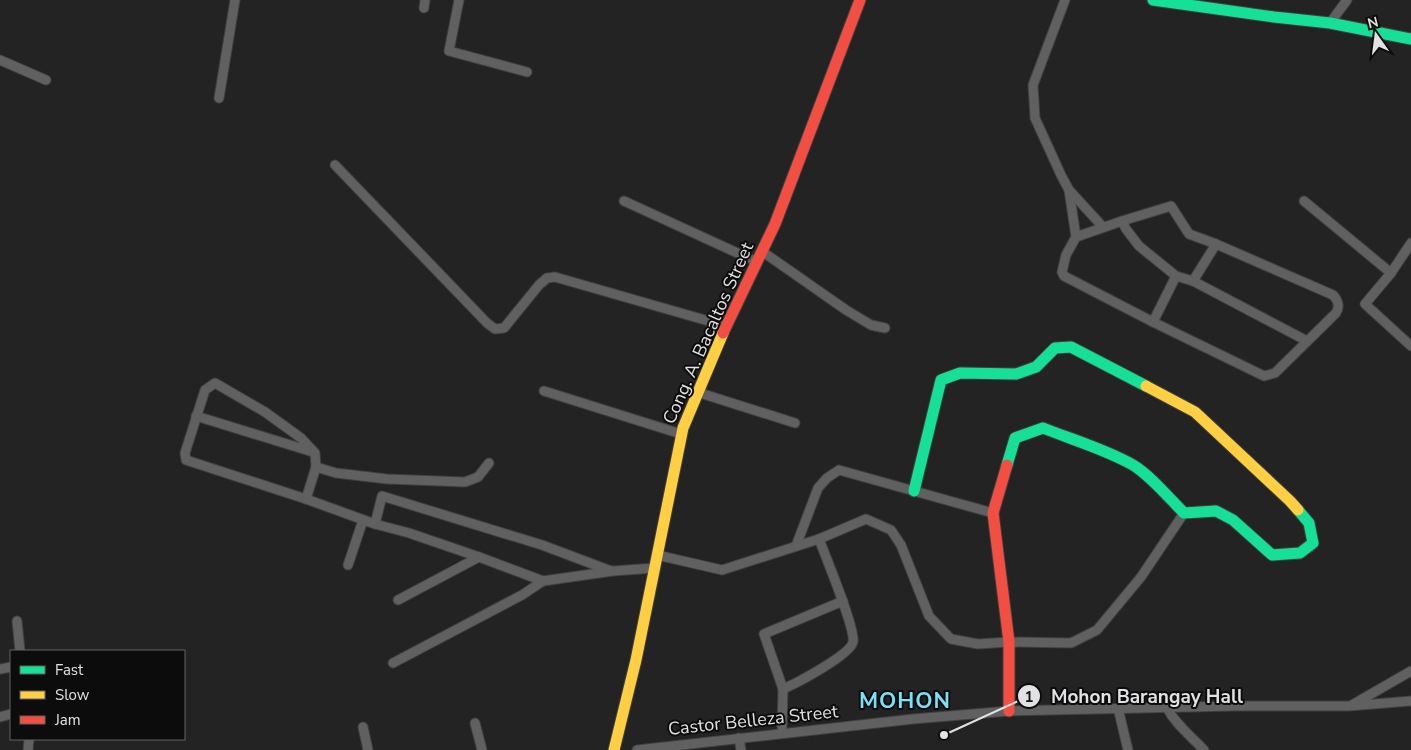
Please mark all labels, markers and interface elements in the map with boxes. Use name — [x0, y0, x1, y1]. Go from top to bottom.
north arrow — [1351, 10, 1401, 60]
text: N — [1366, 12, 1380, 33]
street label: Cong. A. Bacaltos Street — [657, 238, 759, 428]
legend — [10, 650, 185, 740]
text: Fast — [55, 660, 84, 680]
callout: Mohon Barangay Hall — [1016, 679, 1253, 713]
text: Mohon Barangay Hall — [1051, 684, 1243, 710]
text: Slow — [55, 685, 90, 705]
district label: MOHON — [859, 686, 951, 716]
text: 1 — [1024, 687, 1034, 707]
street label: Castor Belleza Street — [667, 699, 840, 741]
text: Jam — [54, 710, 81, 730]

